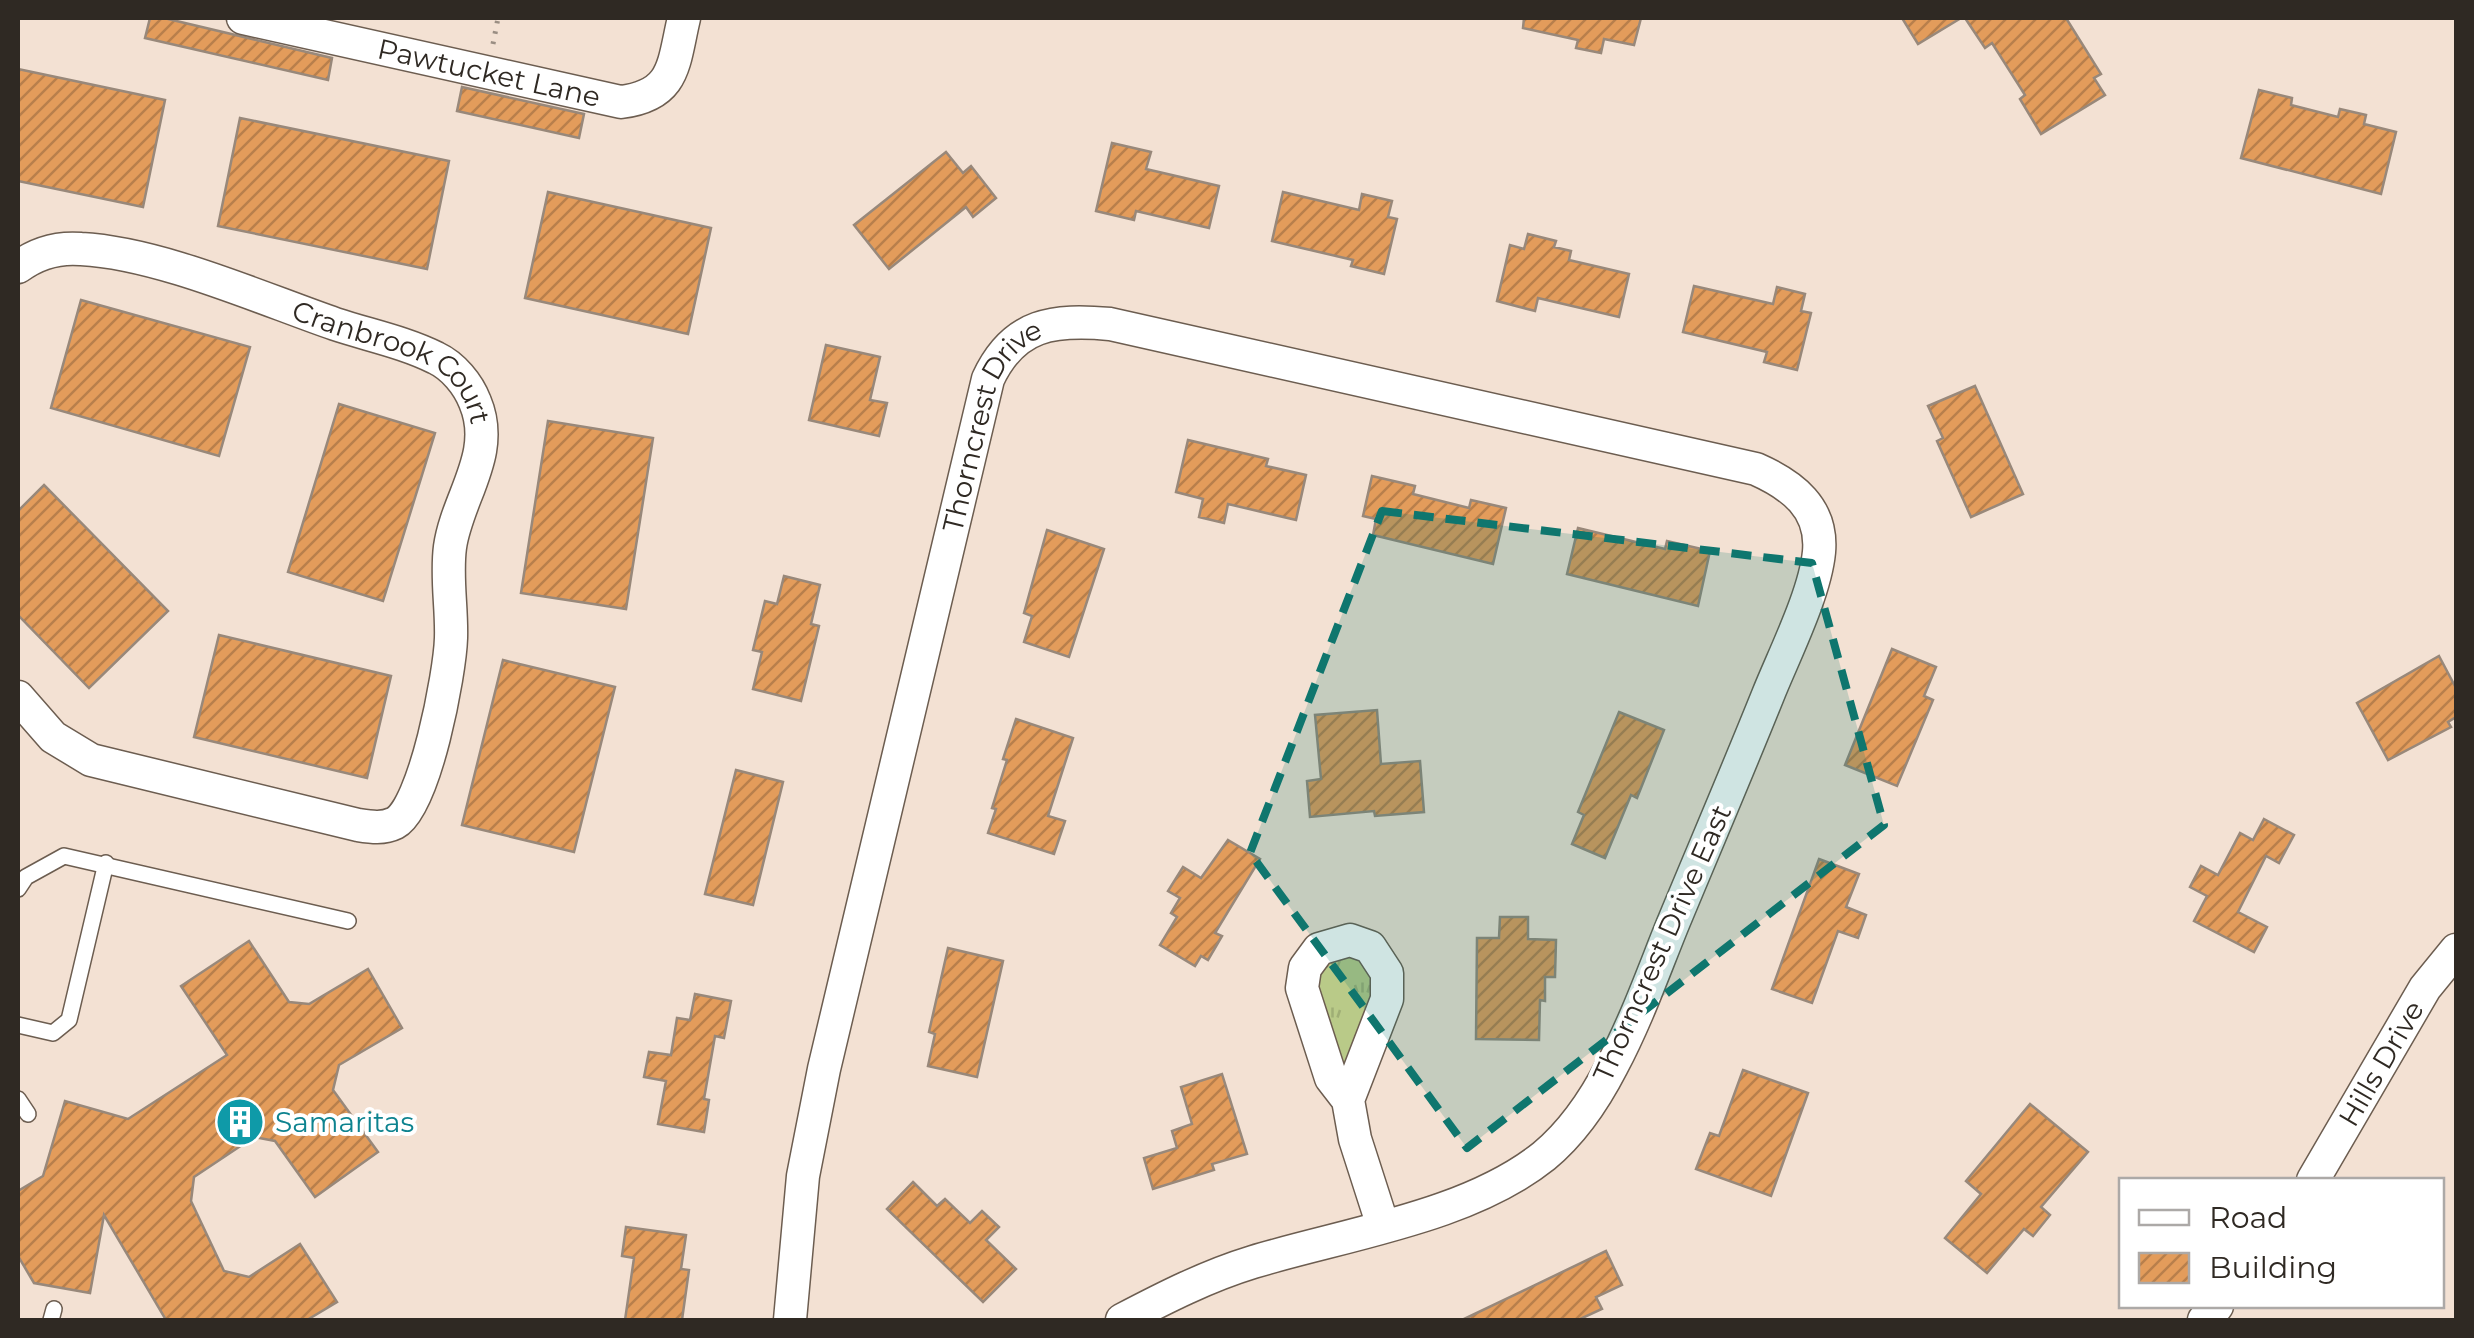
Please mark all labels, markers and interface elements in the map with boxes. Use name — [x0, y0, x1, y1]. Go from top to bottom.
street label: Pawtucket Lane — [374, 31, 604, 114]
street label: Cranbrook Court — [288, 293, 498, 427]
street label: Thorncrest Drive — [935, 312, 1047, 535]
street label: Thorncrest Drive East — [1586, 799, 1738, 1087]
street label: Hills Drive — [2331, 994, 2431, 1132]
building icon: Samaritas — [214, 1096, 266, 1148]
place label: Samaritas — [275, 1105, 414, 1139]
legend — [2119, 1178, 2444, 1308]
text: Road — [2209, 1199, 2287, 1236]
text: Building — [2209, 1249, 2337, 1286]

